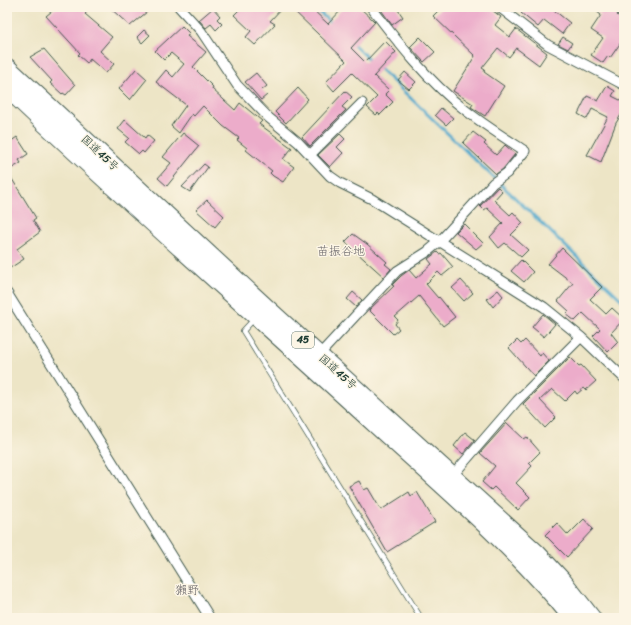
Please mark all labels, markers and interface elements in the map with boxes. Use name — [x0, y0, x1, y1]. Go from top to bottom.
street label: 国道45号 — [76, 130, 124, 176]
district label: 苗振谷地 — [317, 240, 365, 262]
road number: 45 — [292, 332, 314, 348]
street label: 国道45号 — [314, 349, 362, 395]
district label: 獺野 — [175, 579, 199, 601]

